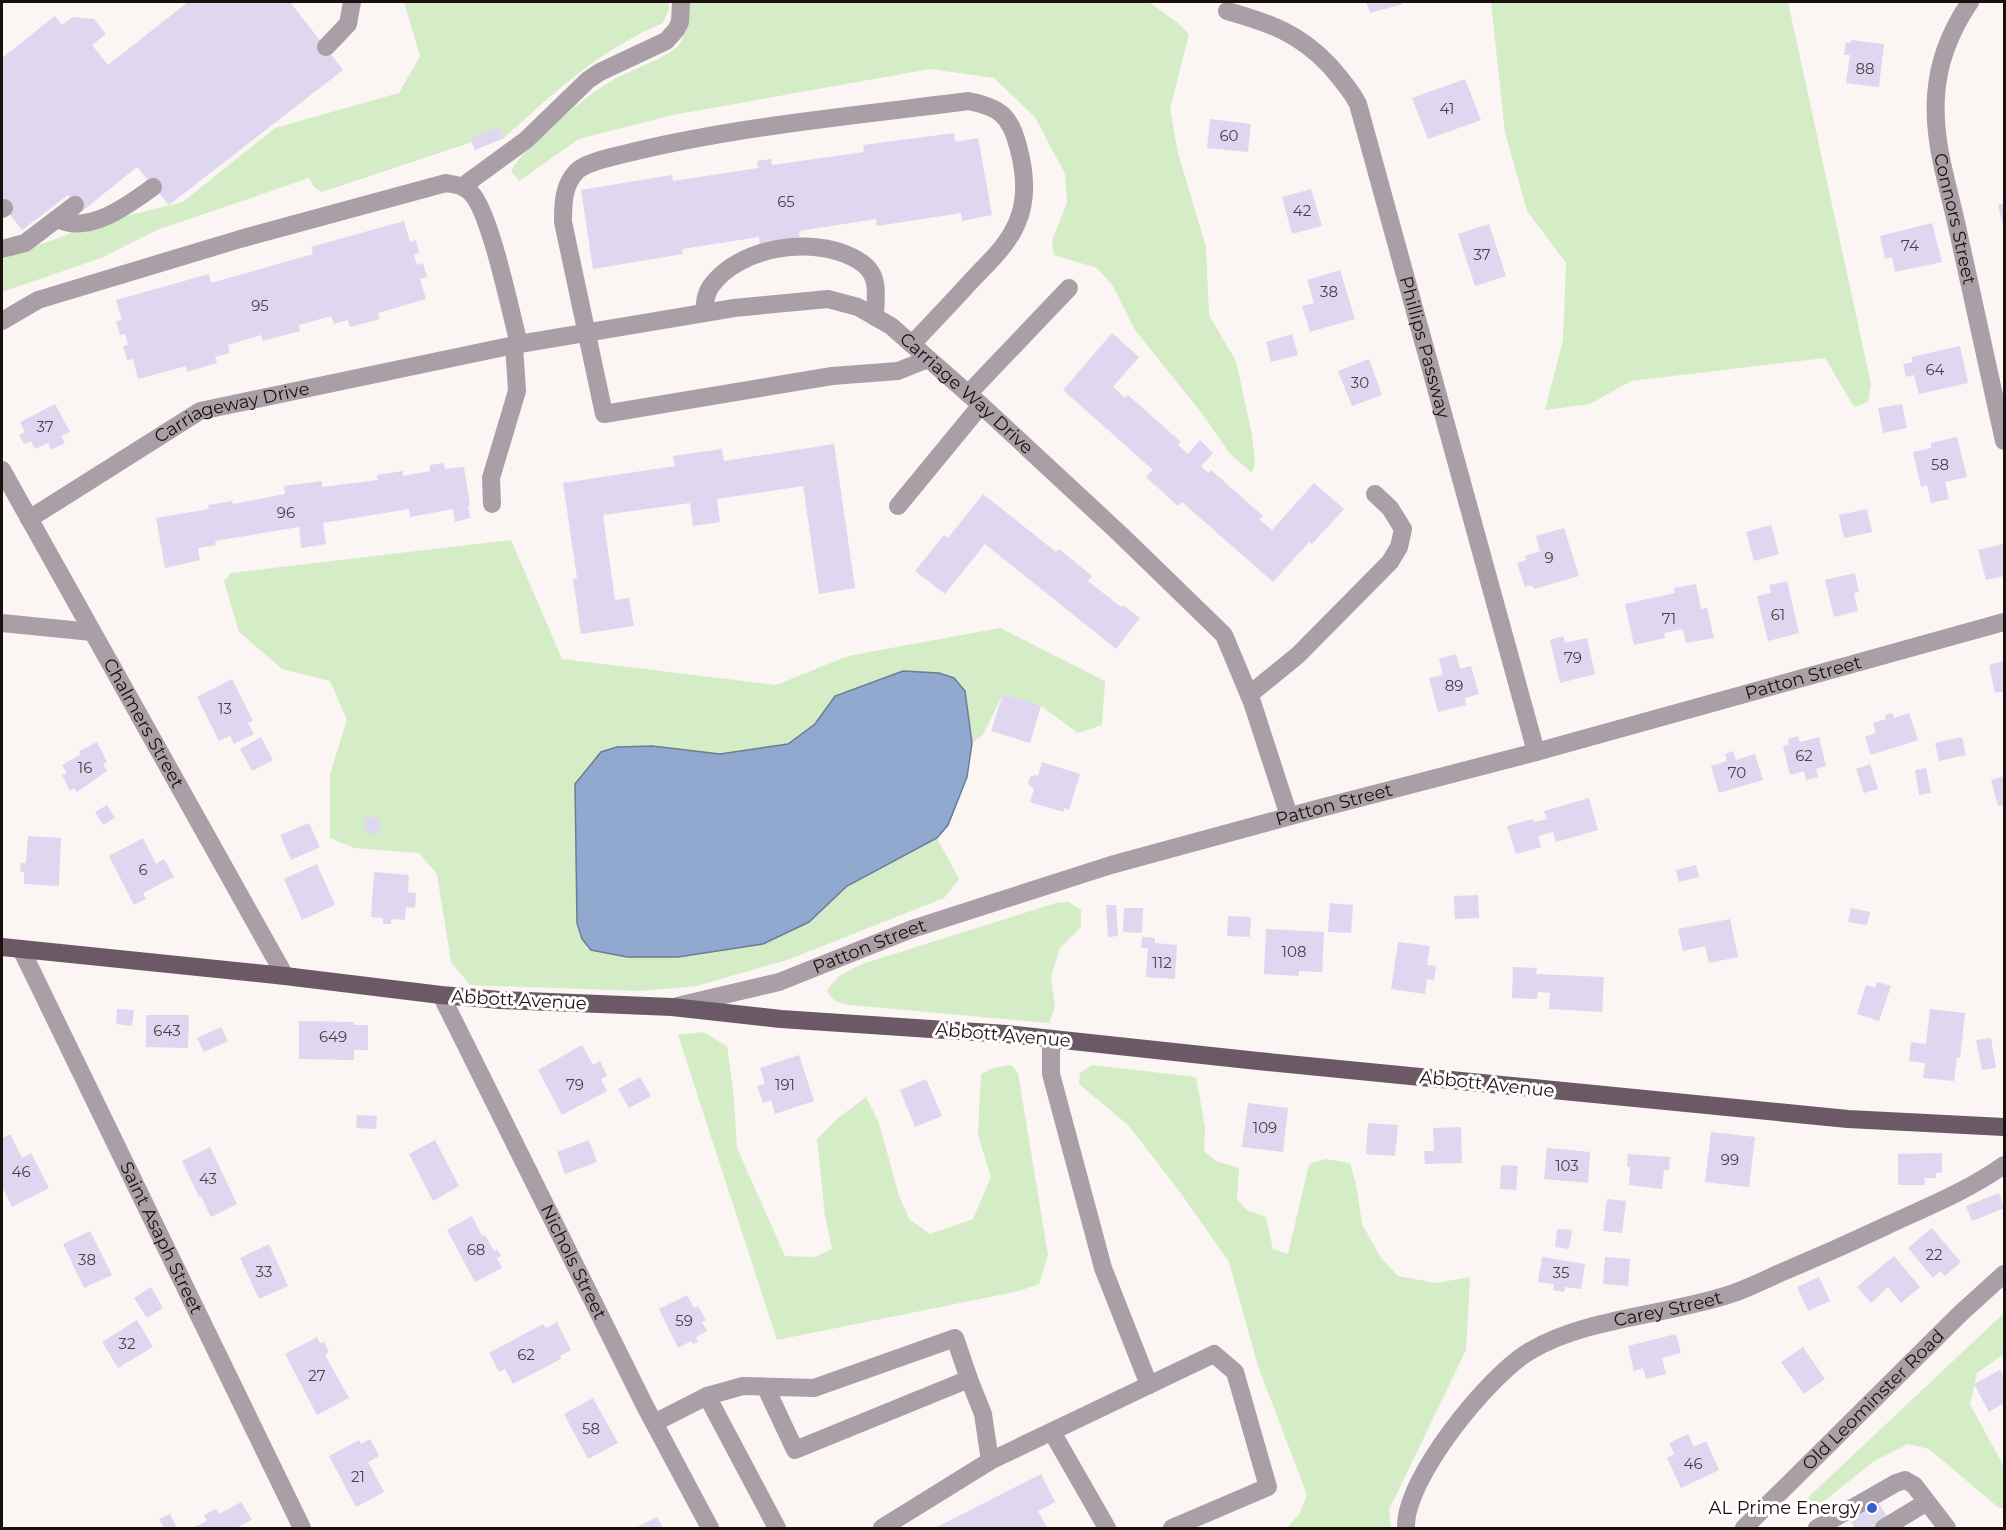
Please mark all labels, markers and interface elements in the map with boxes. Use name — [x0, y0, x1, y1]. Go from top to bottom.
house number: 88 — [1855, 59, 1875, 78]
house number: 41 — [1440, 99, 1454, 118]
house number: 60 — [1219, 126, 1239, 145]
street label: Connors Street — [1929, 151, 1980, 287]
house number: 65 — [777, 192, 795, 211]
house number: 42 — [1293, 201, 1311, 220]
house number: 74 — [1901, 236, 1919, 255]
house number: 37 — [1473, 245, 1491, 264]
street label: Phillips Passway — [1395, 274, 1455, 421]
house number: 38 — [1320, 282, 1338, 301]
house number: 95 — [251, 296, 269, 315]
street label: Carriage Way Drive — [895, 328, 1038, 459]
house number: 64 — [1925, 360, 1945, 379]
house number: 30 — [1351, 373, 1369, 392]
street label: Carriageway Drive — [150, 377, 311, 448]
house number: 37 — [36, 417, 54, 436]
house number: 58 — [1931, 455, 1949, 474]
house number: 96 — [277, 503, 295, 522]
house number: 9 — [1544, 548, 1554, 567]
house number: 61 — [1771, 605, 1785, 624]
house number: 71 — [1662, 609, 1676, 628]
house number: 79 — [1564, 648, 1582, 667]
street label: Patton Street — [1742, 651, 1864, 704]
street label: Chalmers Street — [98, 654, 189, 792]
house number: 89 — [1445, 676, 1463, 695]
house number: 13 — [218, 699, 232, 718]
house number: 62 — [1795, 746, 1813, 765]
house number: 16 — [78, 758, 92, 777]
house number: 70 — [1728, 763, 1746, 782]
street label: Patton Street — [1273, 779, 1395, 831]
house number: 6 — [138, 860, 148, 879]
street label: Patton Street — [810, 914, 929, 978]
house number: 108 — [1282, 942, 1306, 961]
house number: 112 — [1152, 953, 1172, 972]
street label: Abbott Avenue — [451, 985, 587, 1015]
street label: Abbott Avenue — [934, 1018, 1072, 1052]
house number: 643 — [153, 1021, 181, 1040]
house number: 649 — [319, 1027, 347, 1046]
street label: Abbott Avenue — [1418, 1066, 1556, 1102]
house number: 79 — [566, 1075, 584, 1094]
house number: 191 — [775, 1075, 795, 1094]
house number: 109 — [1253, 1118, 1277, 1137]
house number: 99 — [1721, 1150, 1739, 1169]
house number: 103 — [1555, 1156, 1579, 1175]
street label: Saint Asaph Street — [115, 1158, 207, 1318]
house number: 46 — [11, 1162, 31, 1181]
house number: 43 — [199, 1169, 217, 1188]
street label: Nichols Street — [536, 1201, 611, 1323]
house number: 68 — [467, 1240, 485, 1259]
house number: 22 — [1925, 1245, 1943, 1264]
house number: 38 — [78, 1250, 96, 1269]
house number: 33 — [256, 1262, 272, 1281]
house number: 35 — [1553, 1263, 1569, 1282]
street label: Carey Street — [1612, 1286, 1725, 1332]
house number: 59 — [675, 1311, 693, 1330]
street label: Old Leominster Road — [1798, 1325, 1949, 1475]
house number: 32 — [119, 1334, 135, 1353]
house number: 62 — [517, 1345, 535, 1364]
house number: 27 — [308, 1366, 326, 1385]
house number: 58 — [582, 1419, 600, 1438]
house number: 46 — [1683, 1454, 1703, 1473]
house number: 21 — [351, 1467, 365, 1486]
place label: AL Prime Energy — [1709, 1497, 1860, 1519]
marker: AL Prime Energy — [1865, 1501, 1879, 1515]

